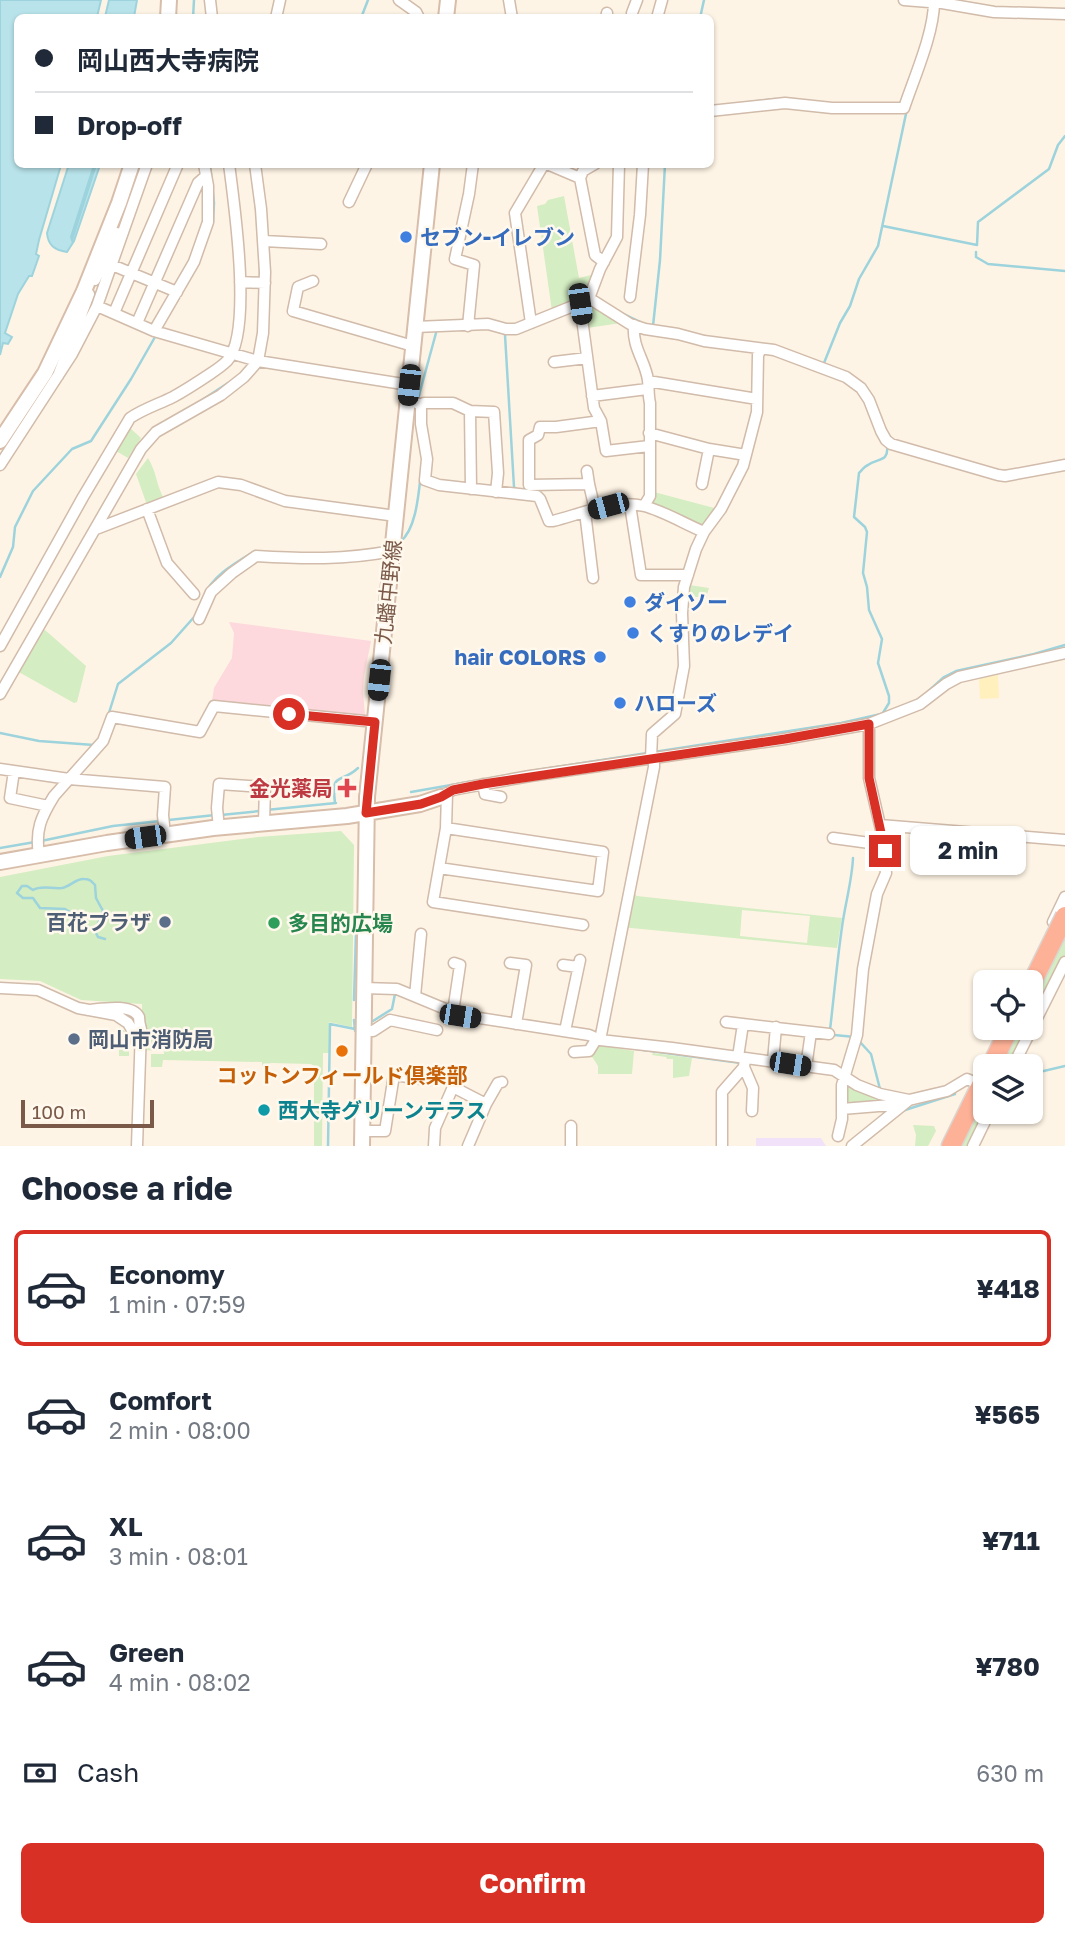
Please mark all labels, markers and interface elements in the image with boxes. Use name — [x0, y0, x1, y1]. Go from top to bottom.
text: 岡山西大寺病院 — [77, 45, 259, 76]
text: Drop-off — [77, 110, 182, 141]
place label: セブン-イレブン — [420, 224, 575, 250]
marker: セブン-イレブン — [398, 229, 414, 245]
car — [567, 282, 594, 326]
car — [397, 363, 422, 407]
car — [585, 490, 632, 522]
street label: 九蟠中野線 — [370, 538, 406, 646]
place label: ダイソー — [644, 589, 728, 615]
marker: ダイソー — [622, 594, 638, 610]
place label: くすりのレデイ — [647, 620, 794, 646]
marker: くすりのレデイ — [625, 625, 641, 641]
place label: hair COLORS — [455, 644, 586, 670]
marker: hair COLORS — [592, 649, 608, 665]
car — [367, 658, 392, 702]
place label: ハローズ — [634, 690, 717, 716]
marker: ハローズ — [612, 695, 628, 711]
route start — [273, 698, 305, 730]
place label: 金光薬局 — [249, 775, 333, 801]
marker: 金光薬局 — [339, 780, 355, 796]
car — [123, 824, 168, 850]
callout: 2 min — [910, 826, 1025, 876]
route end — [869, 835, 901, 867]
text: 2 min — [938, 836, 998, 864]
place label: 百花プラザ — [46, 909, 151, 935]
place label: 多目的広場 — [288, 910, 393, 936]
marker: 百花プラザ — [157, 914, 173, 930]
marker: 多目的広場 — [266, 915, 282, 931]
map controls — [973, 970, 1043, 1124]
button: locate — [973, 970, 1043, 1040]
car — [438, 1002, 483, 1030]
place label: 岡山市消防局 — [88, 1026, 214, 1052]
marker: 岡山市消防局 — [66, 1031, 82, 1047]
marker: コットンフィールド倶楽部 — [334, 1043, 350, 1059]
car — [768, 1050, 813, 1078]
button: layers — [973, 1054, 1043, 1124]
place label: コットンフィールド倶楽部 — [217, 1062, 467, 1088]
scale bar — [21, 1097, 154, 1129]
place label: 西大寺グリーンテラス — [278, 1097, 487, 1123]
text: 100 m — [32, 1100, 86, 1123]
marker: 西大寺グリーンテラス — [256, 1102, 272, 1118]
text: Choose a ride — [21, 1169, 233, 1207]
icon: car — [25, 1257, 88, 1320]
text: Economy — [109, 1259, 225, 1290]
text: ¥418 — [977, 1273, 1040, 1304]
text: 1 min · 07:59 — [109, 1290, 246, 1318]
icon: car — [25, 1383, 88, 1446]
text: Comfort — [109, 1385, 212, 1416]
text: ¥565 — [975, 1399, 1040, 1430]
text: 2 min · 08:00 — [109, 1416, 251, 1444]
icon: car — [25, 1509, 88, 1572]
text: XL — [109, 1511, 143, 1542]
text: ¥711 — [982, 1525, 1040, 1556]
text: 3 min · 08:01 — [109, 1542, 248, 1570]
icon: car — [25, 1635, 88, 1698]
text: Green — [109, 1637, 184, 1668]
text: ¥780 — [975, 1651, 1040, 1682]
text: 4 min · 08:02 — [109, 1668, 251, 1696]
icon: cash — [21, 1754, 59, 1792]
text: Cash — [77, 1757, 139, 1788]
text: 630 m — [976, 1759, 1044, 1787]
button: Confirm — [21, 1843, 1044, 1923]

